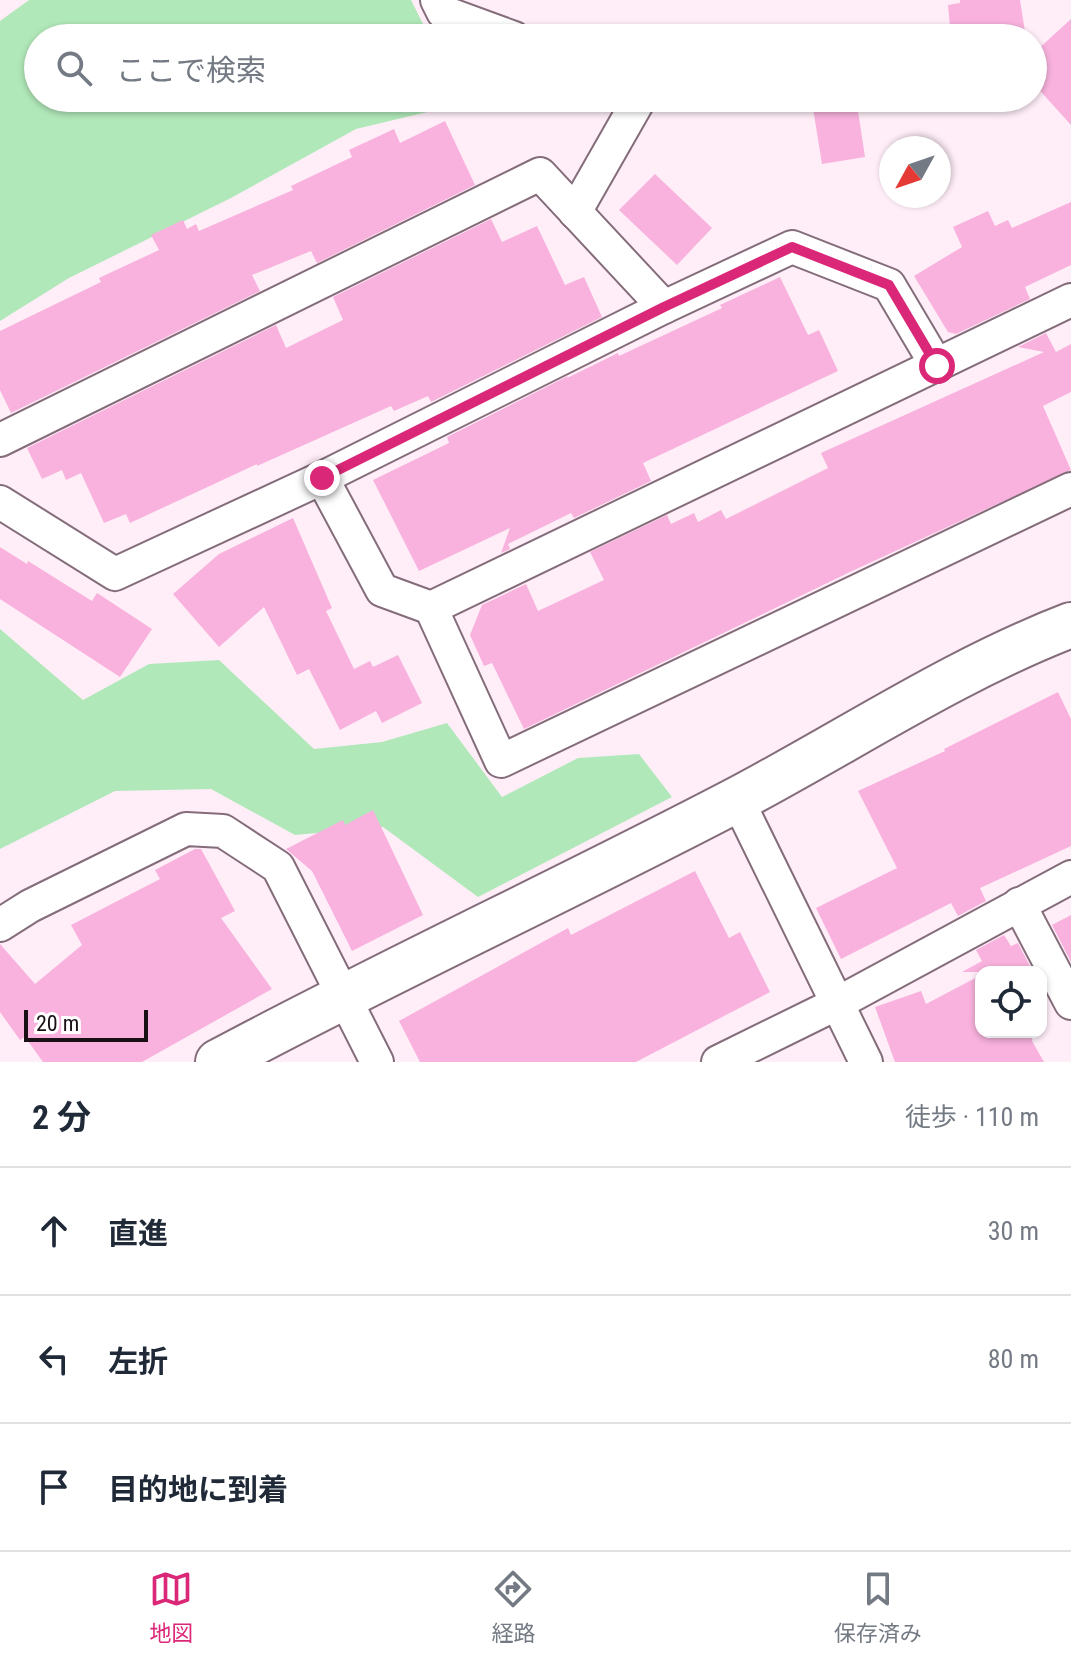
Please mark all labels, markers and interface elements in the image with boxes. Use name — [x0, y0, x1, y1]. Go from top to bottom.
search box — [24, 24, 1047, 112]
icon: search — [52, 46, 96, 90]
text: ここで検索 — [116, 53, 266, 88]
north arrow — [879, 136, 951, 208]
route start — [919, 348, 955, 384]
route end — [304, 460, 340, 496]
map controls — [975, 966, 1047, 1038]
button: locate — [975, 966, 1047, 1038]
scale bar — [24, 1006, 148, 1042]
text: 20 m — [36, 1011, 79, 1036]
text: 2 分 — [32, 1097, 91, 1137]
text: 徒歩 · 110 m — [905, 1102, 1039, 1132]
icon: ahead — [32, 1209, 76, 1253]
text: 直進 — [108, 1216, 168, 1251]
text: 30 m — [988, 1216, 1039, 1246]
icon: left — [32, 1337, 76, 1381]
text: 左折 — [108, 1344, 168, 1379]
text: 80 m — [988, 1344, 1039, 1374]
icon: arrive — [32, 1465, 76, 1509]
text: 目的地に到着 — [108, 1472, 288, 1507]
tab: 地図 — [149, 1567, 193, 1647]
tab: 経路 — [491, 1567, 536, 1647]
tab: 保存済み — [834, 1567, 922, 1647]

